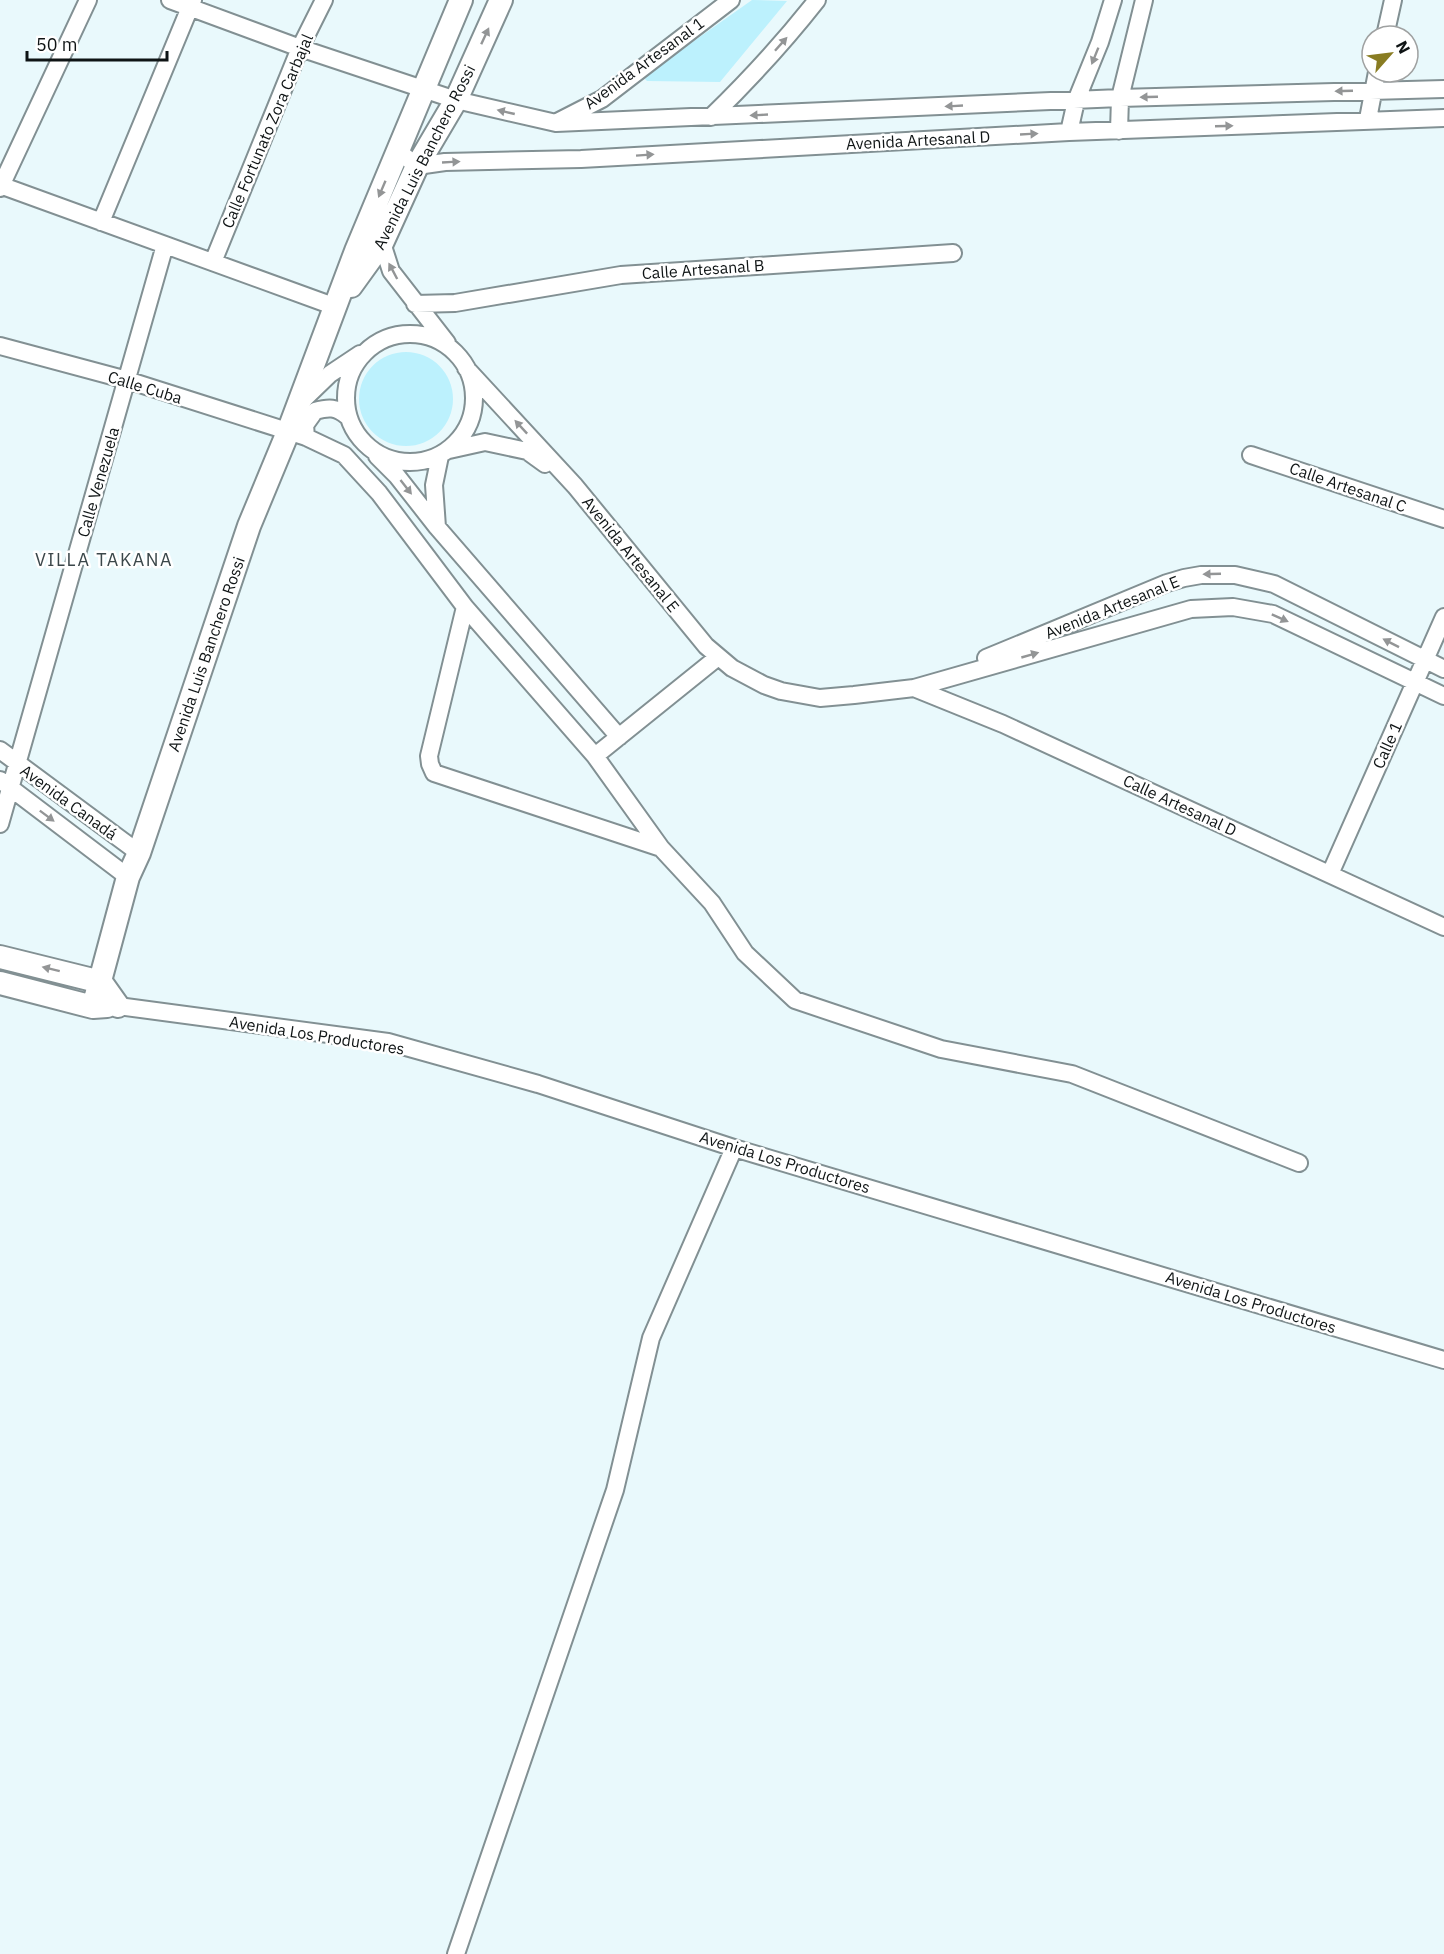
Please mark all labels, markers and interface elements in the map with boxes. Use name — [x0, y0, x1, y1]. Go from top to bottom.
street label: Avenida Artesanal 1 — [580, 13, 708, 113]
scale bar — [27, 24, 166, 62]
north arrow — [1360, 24, 1420, 84]
one-way arrow — [481, 28, 490, 45]
street label: Calle Fortunato Zora Carbajal — [217, 31, 317, 231]
text: 50 m — [36, 33, 78, 56]
one-way arrow — [774, 37, 788, 52]
text: N — [1392, 37, 1415, 57]
one-way arrow — [1090, 47, 1100, 65]
street label: Avenida Luis Banchero Rossi — [369, 61, 479, 253]
one-way arrow — [1334, 86, 1353, 95]
one-way arrow — [1139, 92, 1158, 101]
one-way arrow — [944, 102, 963, 111]
one-way arrow — [497, 106, 515, 116]
one-way arrow — [750, 110, 769, 119]
one-way arrow — [1214, 122, 1233, 131]
street label: Avenida Artesanal D — [845, 126, 991, 154]
one-way arrow — [1019, 129, 1038, 138]
one-way arrow — [636, 151, 655, 160]
one-way arrow — [441, 157, 460, 167]
one-way arrow — [377, 181, 387, 199]
street label: Calle Artesanal B — [641, 255, 765, 283]
one-way arrow — [388, 262, 398, 279]
street label: Calle Cuba — [105, 366, 185, 408]
one-way arrow — [514, 420, 528, 435]
street label: Calle Venezuela — [73, 424, 123, 539]
street label: Calle Artesanal C — [1287, 458, 1409, 516]
one-way arrow — [399, 479, 412, 495]
street label: Avenida Artesanal E — [578, 492, 684, 616]
district label: VILLA TAKANA — [35, 548, 173, 571]
street label: Avenida Luis Banchero Rossi — [163, 554, 249, 754]
one-way arrow — [1202, 570, 1221, 579]
street label: Avenida Artesanal E — [1042, 571, 1182, 643]
one-way arrow — [1272, 613, 1289, 622]
one-way arrow — [1383, 638, 1400, 648]
one-way arrow — [1021, 650, 1039, 659]
street label: Calle 1 — [1368, 718, 1406, 772]
street label: Avenida Canadá — [17, 760, 122, 844]
street label: Calle Artesanal D — [1120, 770, 1240, 840]
one-way arrow — [39, 809, 54, 821]
one-way arrow — [41, 964, 60, 974]
street label: Avenida Los Productores — [228, 1011, 406, 1059]
street label: Avenida Los Productores — [697, 1127, 873, 1197]
street label: Avenida Los Productores — [1163, 1267, 1339, 1337]

